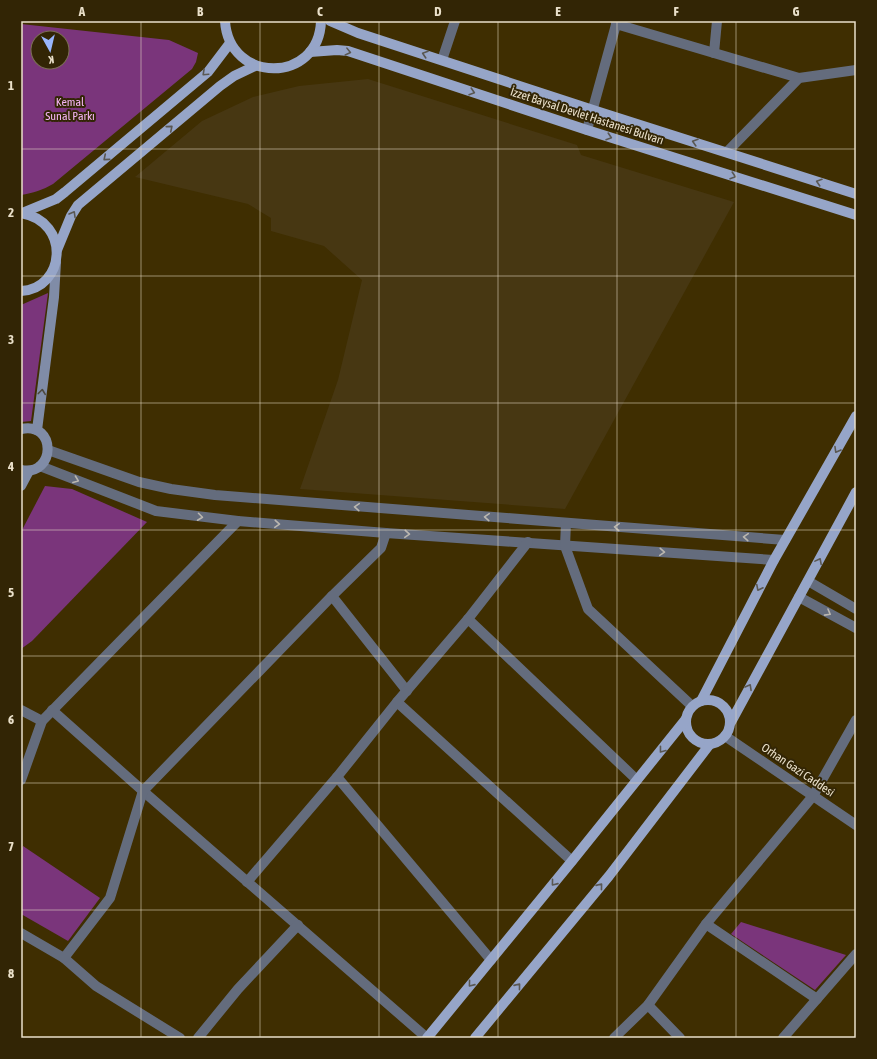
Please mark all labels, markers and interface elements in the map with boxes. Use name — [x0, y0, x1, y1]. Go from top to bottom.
text: A — [78, 4, 86, 19]
text: B — [197, 4, 204, 19]
text: C — [317, 4, 323, 19]
text: D — [434, 4, 442, 19]
text: E — [555, 4, 561, 19]
text: F — [673, 4, 679, 19]
text: G — [793, 4, 800, 19]
north arrow — [30, 30, 70, 70]
one-way arrow — [345, 47, 352, 56]
one-way arrow — [422, 51, 429, 59]
text: K — [47, 54, 55, 66]
one-way arrow — [202, 69, 210, 76]
text: 1 — [8, 78, 14, 93]
street label: İzzet Baysal Devlet Hastanesi Bulvarı — [508, 85, 666, 147]
one-way arrow — [468, 87, 475, 96]
park label: Kemal Sunal Parkı — [45, 95, 95, 123]
one-way arrow — [165, 126, 172, 133]
one-way arrow — [605, 132, 612, 141]
one-way arrow — [692, 138, 699, 147]
one-way arrow — [104, 153, 111, 160]
one-way arrow — [729, 171, 736, 180]
one-way arrow — [816, 178, 823, 186]
text: 2 — [8, 205, 14, 220]
one-way arrow — [68, 211, 75, 218]
text: 3 — [8, 332, 14, 347]
one-way arrow — [37, 389, 46, 395]
one-way arrow — [834, 446, 841, 453]
text: 4 — [7, 459, 14, 474]
one-way arrow — [73, 476, 80, 484]
one-way arrow — [354, 502, 360, 511]
one-way arrow — [197, 512, 203, 521]
one-way arrow — [484, 512, 490, 521]
one-way arrow — [274, 520, 280, 529]
one-way arrow — [614, 522, 620, 531]
one-way arrow — [404, 530, 410, 539]
one-way arrow — [743, 532, 749, 541]
one-way arrow — [659, 548, 665, 557]
one-way arrow — [814, 558, 821, 565]
one-way arrow — [757, 584, 764, 591]
text: 5 — [8, 585, 14, 600]
one-way arrow — [823, 608, 831, 615]
one-way arrow — [745, 684, 752, 692]
text: 6 — [8, 712, 14, 727]
street label: Orhan Gazi Caddesi — [759, 740, 837, 800]
one-way arrow — [659, 745, 666, 752]
text: 7 — [8, 839, 14, 854]
one-way arrow — [551, 879, 558, 886]
one-way arrow — [596, 883, 603, 890]
text: 8 — [8, 966, 14, 981]
one-way arrow — [469, 979, 476, 986]
one-way arrow — [513, 984, 520, 991]

